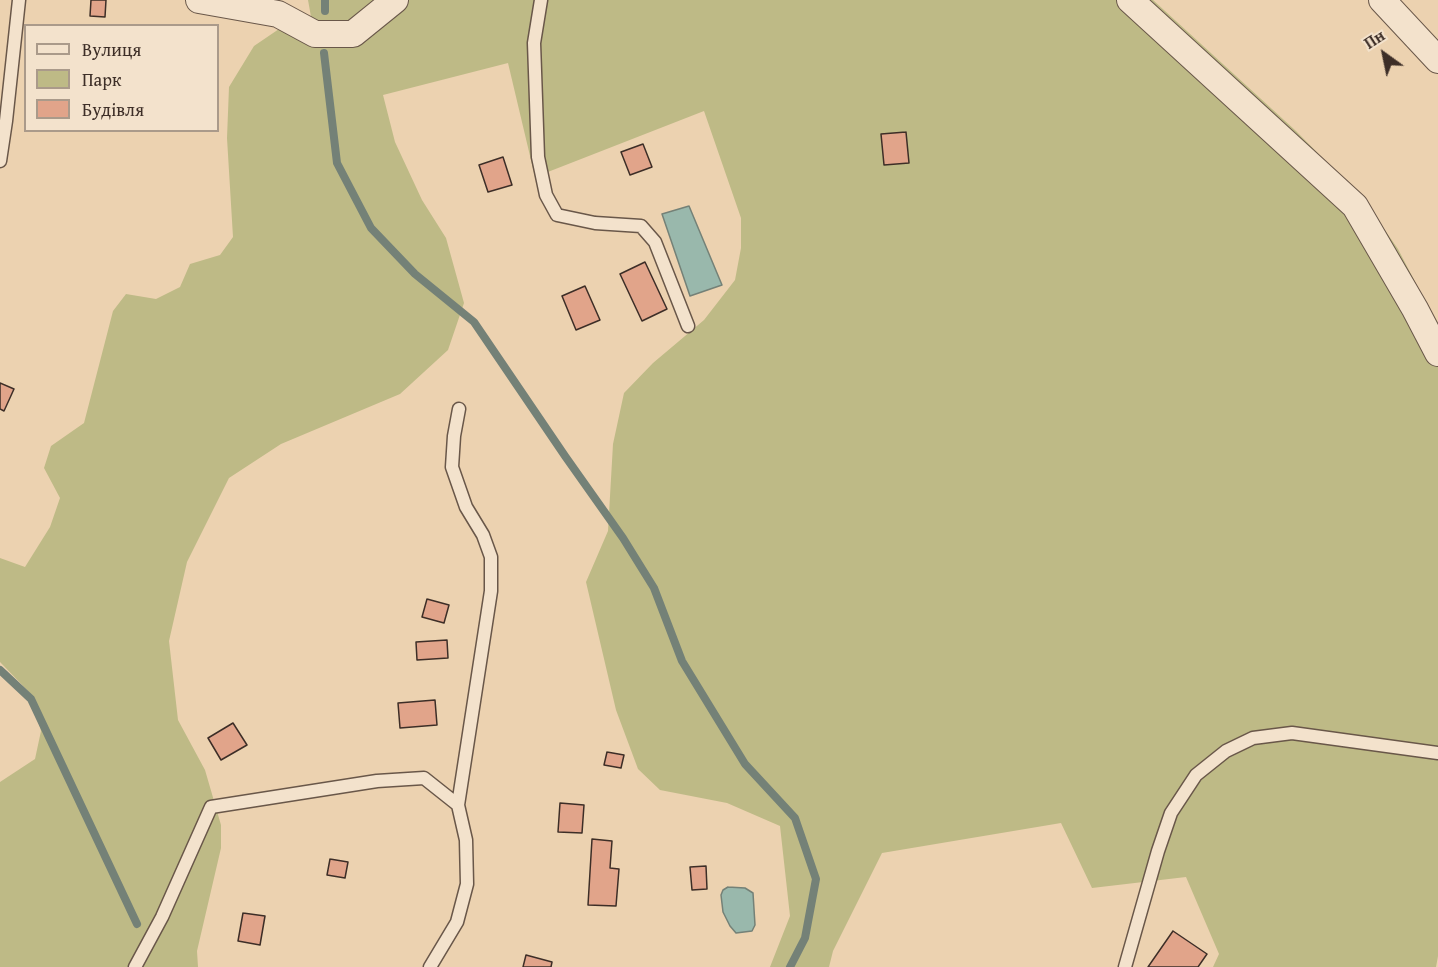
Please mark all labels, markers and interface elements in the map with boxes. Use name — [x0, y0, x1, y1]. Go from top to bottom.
text: Пн — [1359, 23, 1389, 55]
legend — [24, 24, 219, 132]
north arrow — [1354, 24, 1414, 84]
text: Вулиця — [82, 36, 141, 63]
text: Парк — [82, 66, 121, 93]
text: Будівля — [82, 96, 144, 123]

